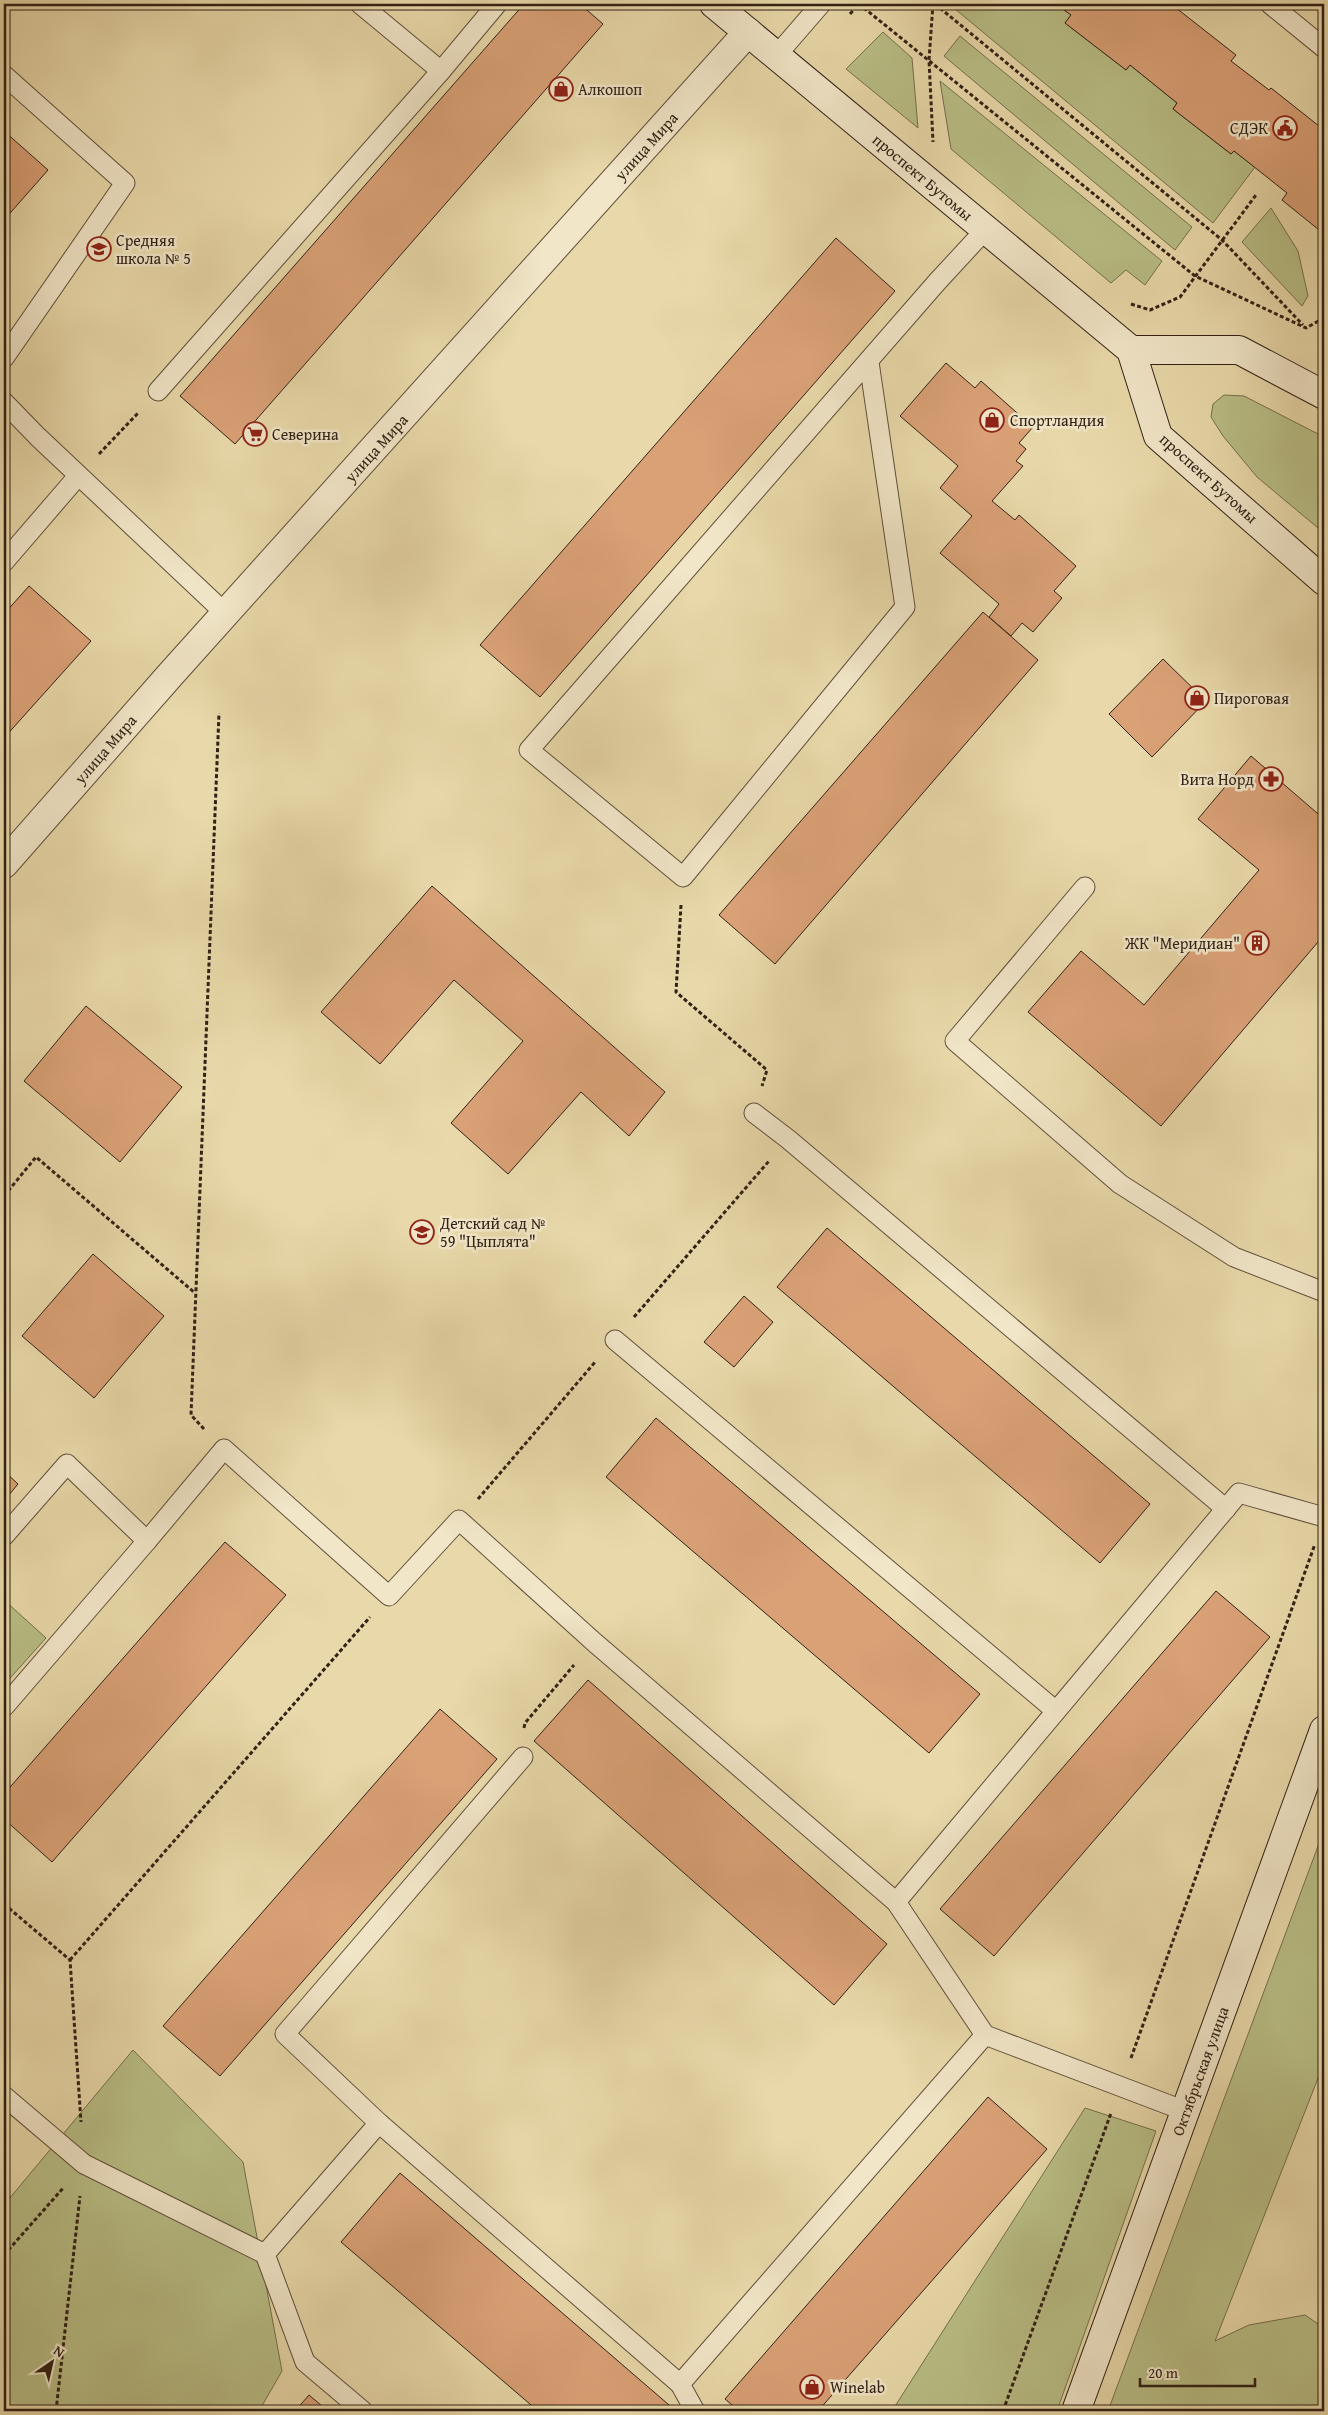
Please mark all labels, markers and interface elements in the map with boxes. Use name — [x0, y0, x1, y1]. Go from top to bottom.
shop icon: Алкошоп — [548, 76, 574, 102]
place label: Алкошоп — [578, 77, 642, 101]
street label: улица Мира — [608, 106, 684, 186]
public building icon: СДЭК — [1272, 115, 1298, 141]
place label: СДЭК — [1230, 116, 1268, 140]
street label: проспект Бутомы — [867, 128, 979, 226]
place label: Средняя школа № 5 — [116, 228, 191, 270]
school or university icon: Средняя школа № 5 — [86, 236, 112, 262]
shop icon: Спортландия — [979, 407, 1005, 433]
street label: улица Мира — [338, 408, 414, 488]
place label: Спортландия — [1010, 408, 1104, 432]
supermarket icon: Северина — [242, 421, 268, 447]
place label: Северина — [272, 422, 339, 446]
street label: проспект Бутомы — [1155, 427, 1263, 529]
shop icon: Пироговая — [1184, 685, 1210, 711]
place label: Пироговая — [1214, 686, 1289, 710]
street label: улица Мира — [67, 709, 142, 790]
pharmacy icon: Вита Норд — [1258, 766, 1284, 792]
place label: Вита Норд — [1180, 767, 1254, 791]
building icon: ЖК "Меридиан" — [1244, 930, 1270, 956]
place label: ЖК "Меридиан" — [1124, 931, 1240, 955]
place label: Детский сад № 59 "Цыплята" — [439, 1211, 546, 1253]
school or university icon: Детский сад № 59 "Цыплята" — [409, 1219, 435, 1245]
street label: Октябрьская улица — [1165, 2003, 1235, 2139]
north arrow — [28, 2338, 78, 2388]
text: N — [50, 2340, 69, 2362]
scale bar — [1140, 2355, 1256, 2387]
text: 20 m — [1148, 2362, 1179, 2383]
shop icon: Winelab — [799, 2374, 825, 2400]
place label: Winelab — [830, 2375, 885, 2399]

